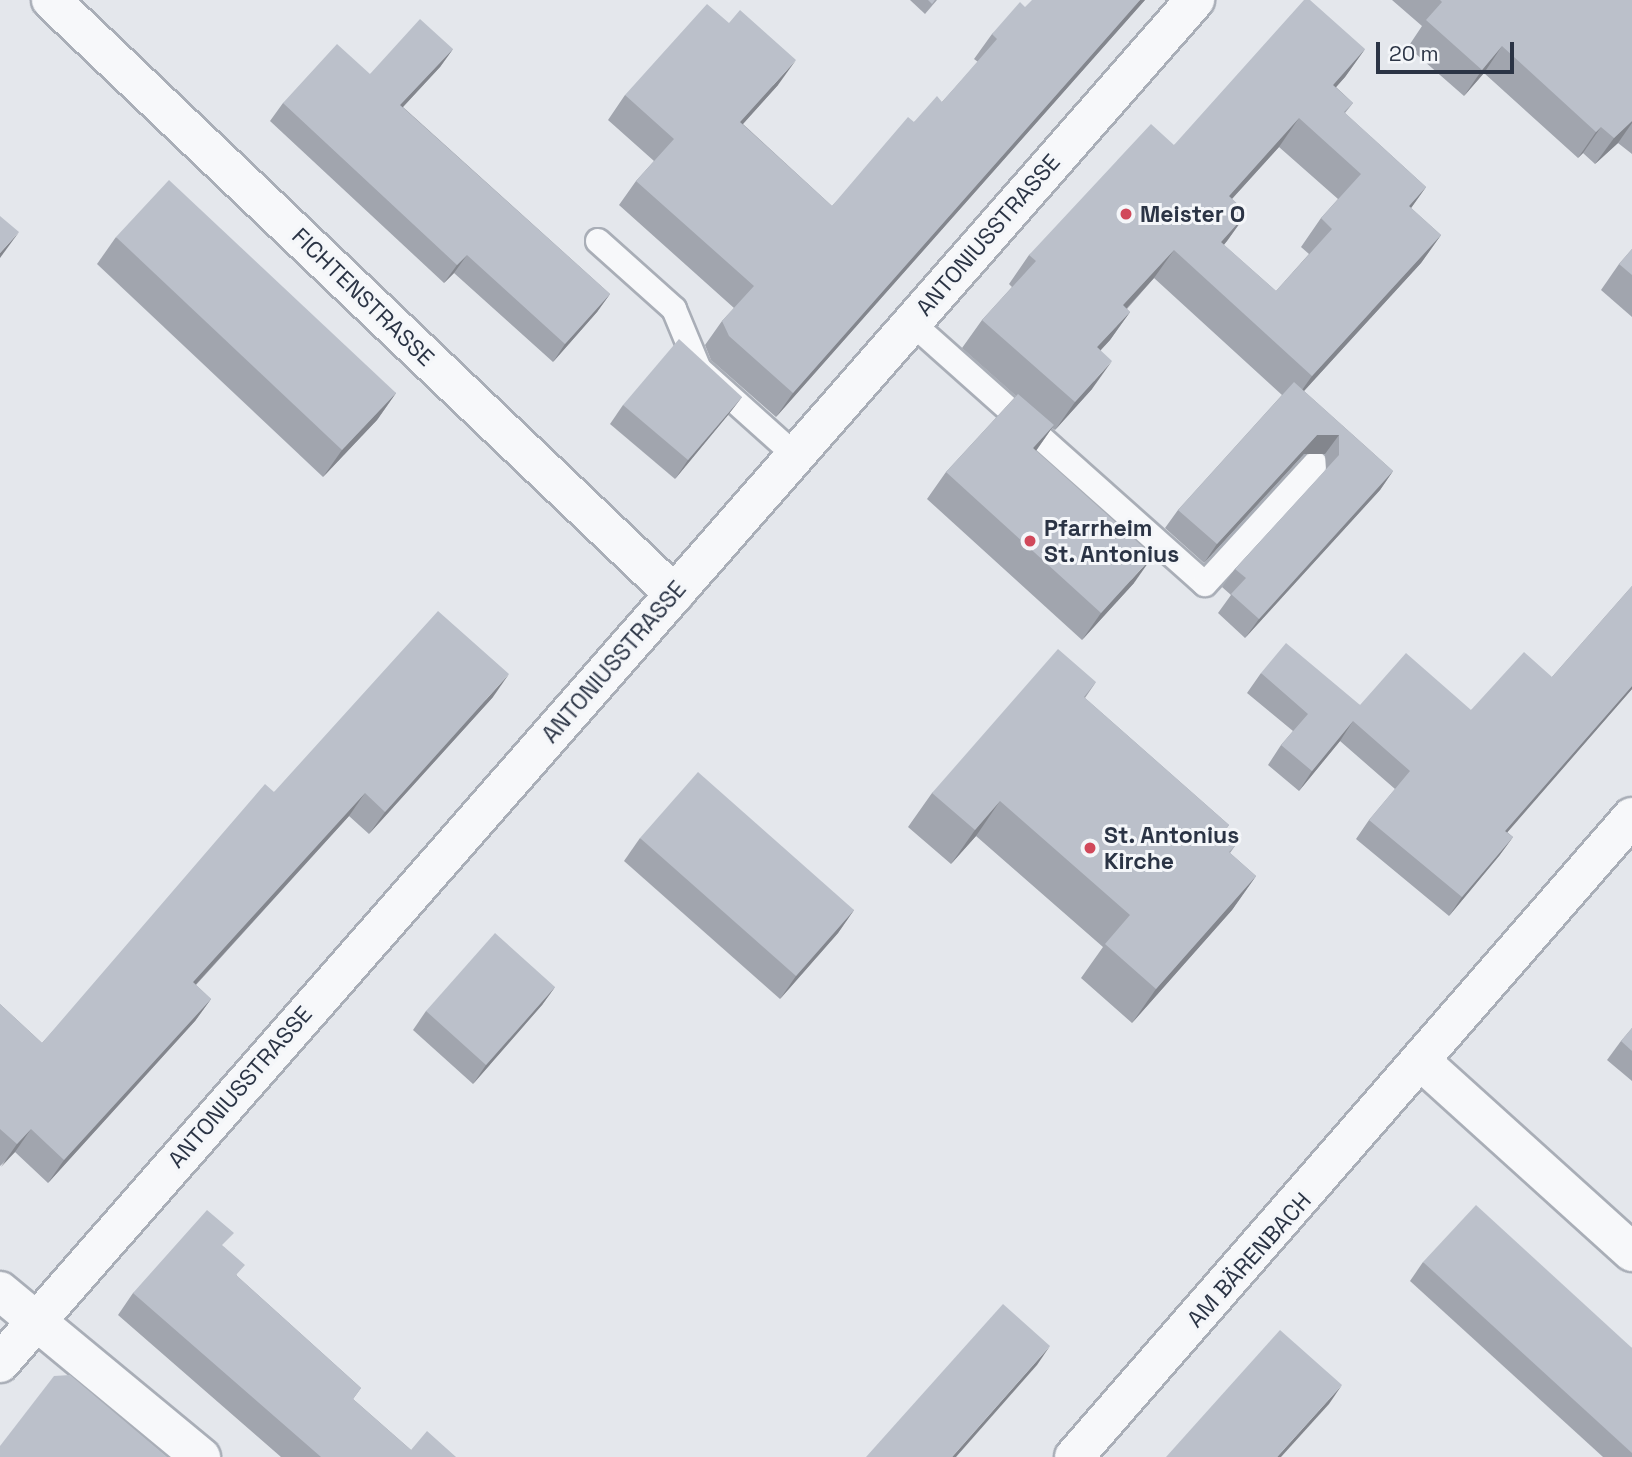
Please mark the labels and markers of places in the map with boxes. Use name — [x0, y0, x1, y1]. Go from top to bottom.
place label: Meister O — [1140, 200, 1245, 228]
marker: Meister O — [1118, 206, 1134, 222]
place label: Pfarrheim St. Antonius — [1044, 514, 1180, 568]
marker: Pfarrheim St. Antonius — [1022, 533, 1038, 549]
place label: St. Antonius Kirche — [1104, 821, 1240, 875]
marker: St. Antonius Kirche — [1082, 840, 1098, 856]

